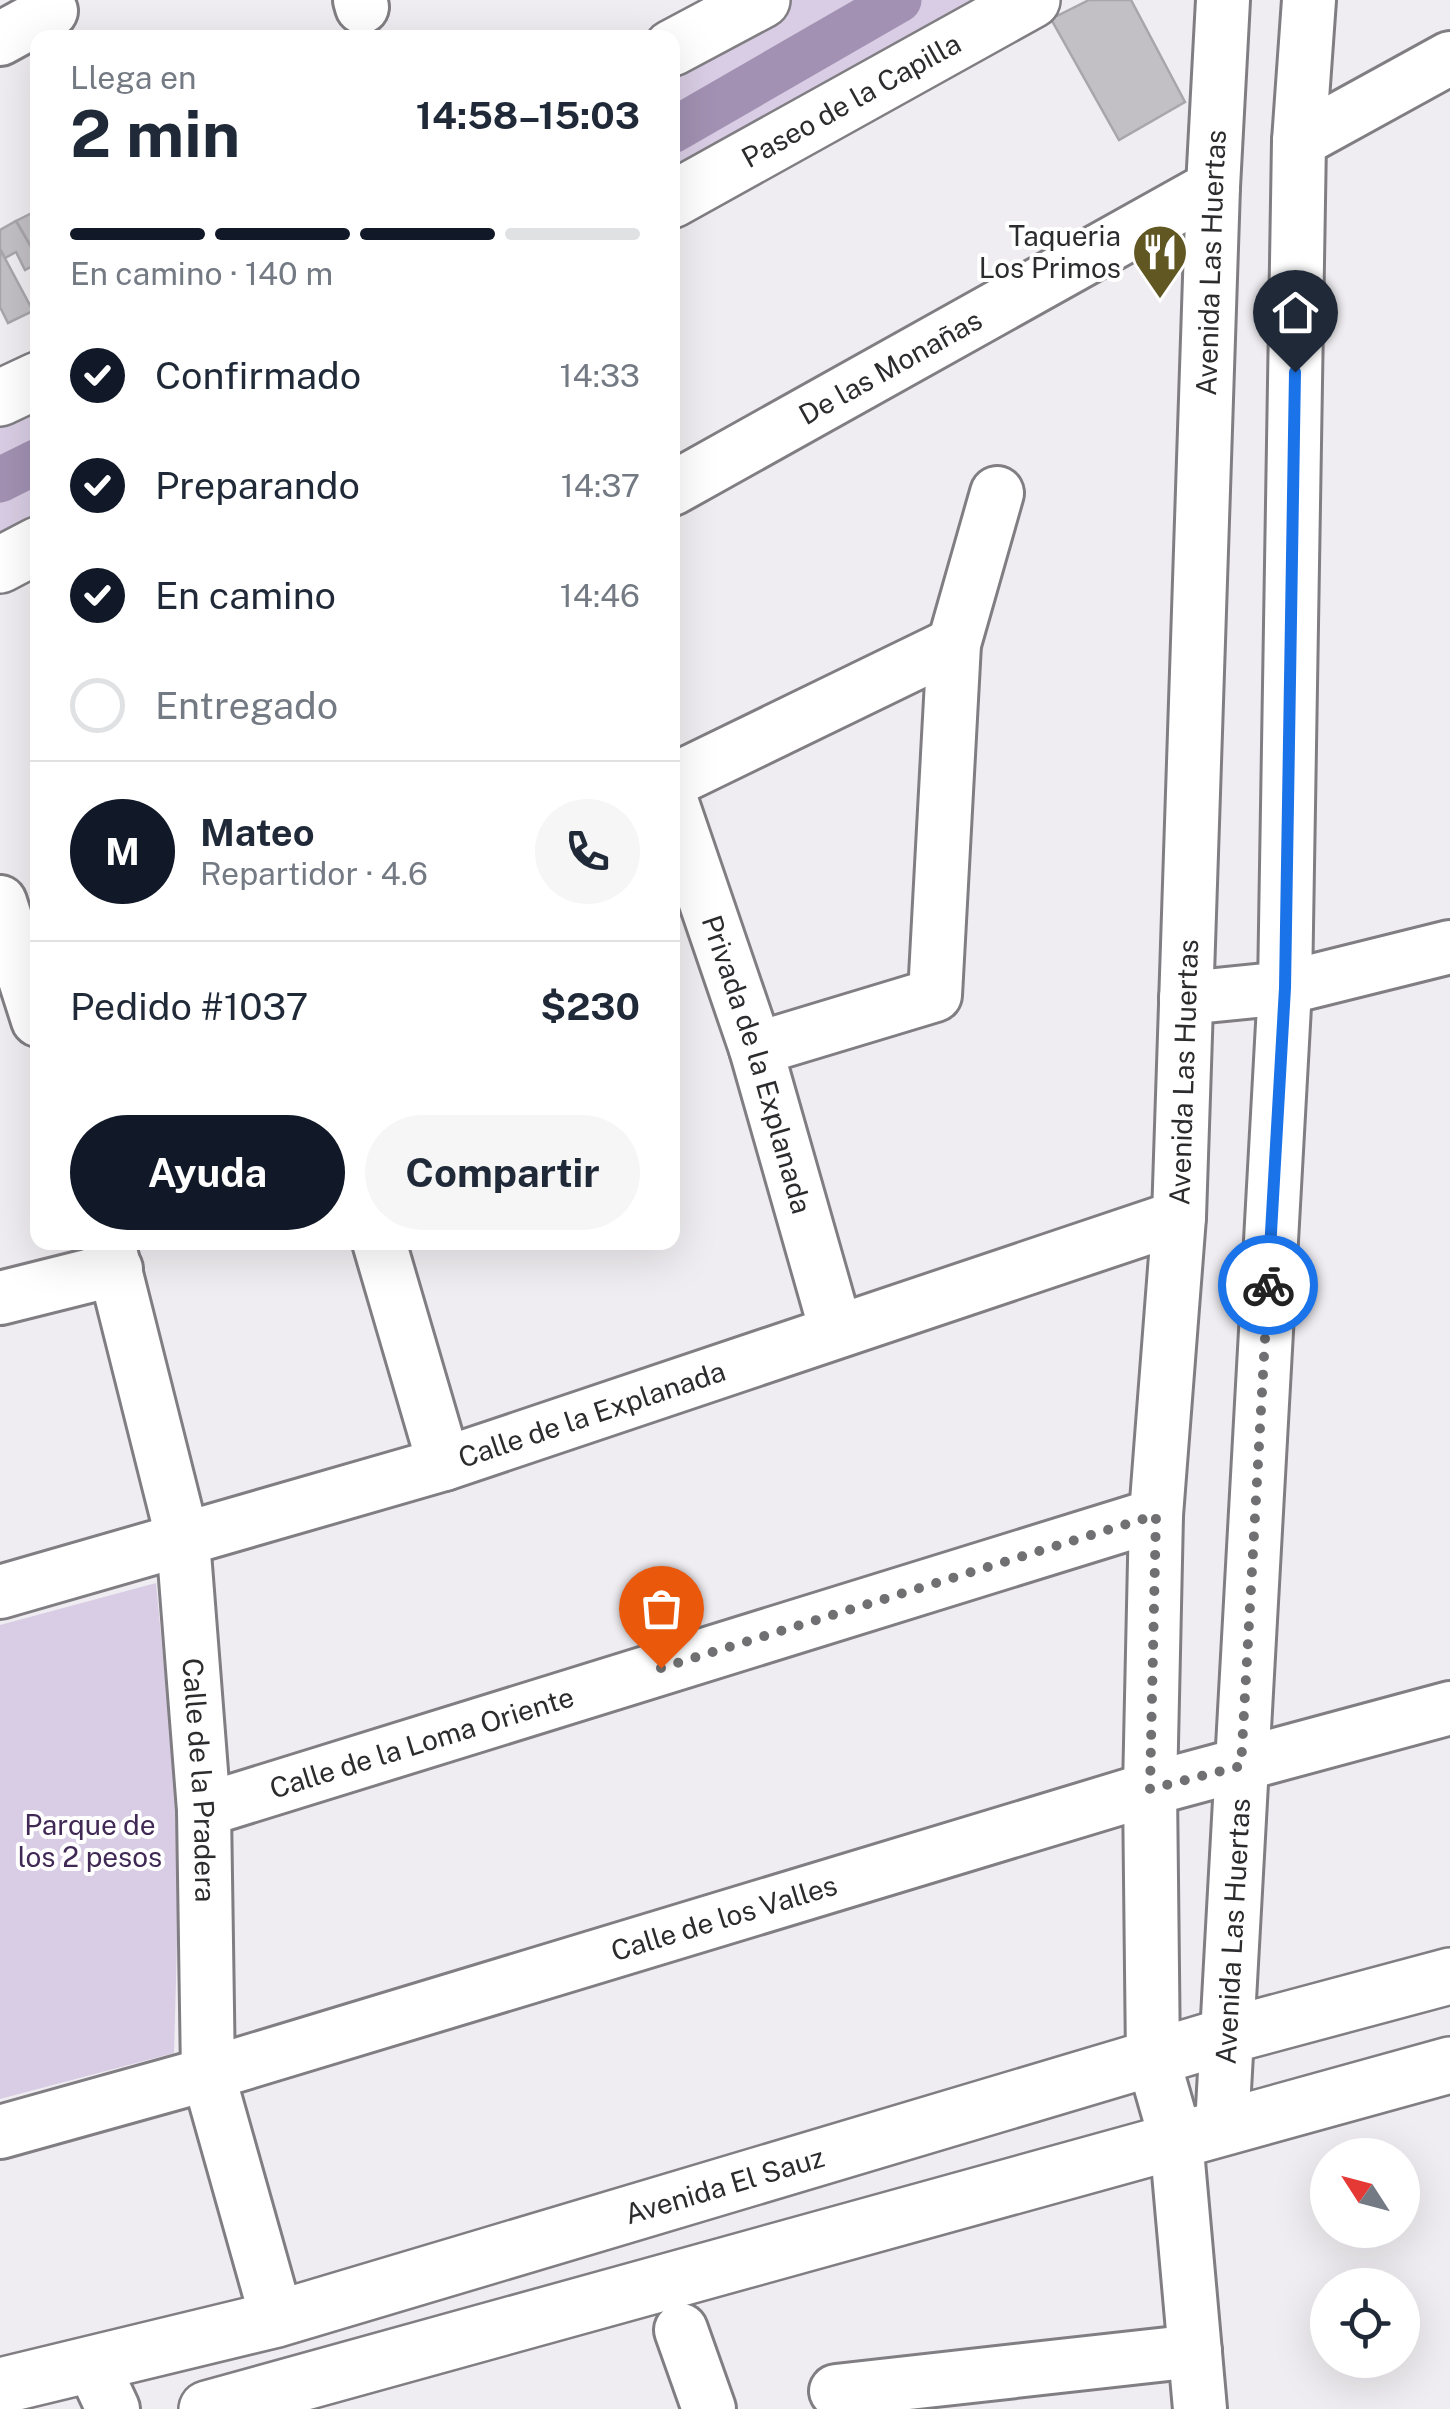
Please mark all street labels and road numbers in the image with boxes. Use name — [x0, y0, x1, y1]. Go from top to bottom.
street label: Paseo de la Capilla — [736, 26, 966, 174]
street label: Avenida Las Huertas — [1189, 129, 1232, 396]
street label: De las Monañas — [793, 303, 987, 431]
street label: Privada de la Explanada — [696, 911, 819, 1217]
street label: Avenida Las Huertas — [1162, 939, 1204, 1206]
street label: Calle de la Explanada — [454, 1354, 729, 1474]
street label: Calle de la Pradera — [176, 1657, 222, 1902]
street label: Calle de la Loma Oriente — [266, 1679, 578, 1805]
street label: Avenida Las Huertas — [1208, 1797, 1256, 2065]
street label: Calle de los Valles — [607, 1868, 841, 1967]
street label: Avenida El Sauz — [621, 2140, 828, 2230]

